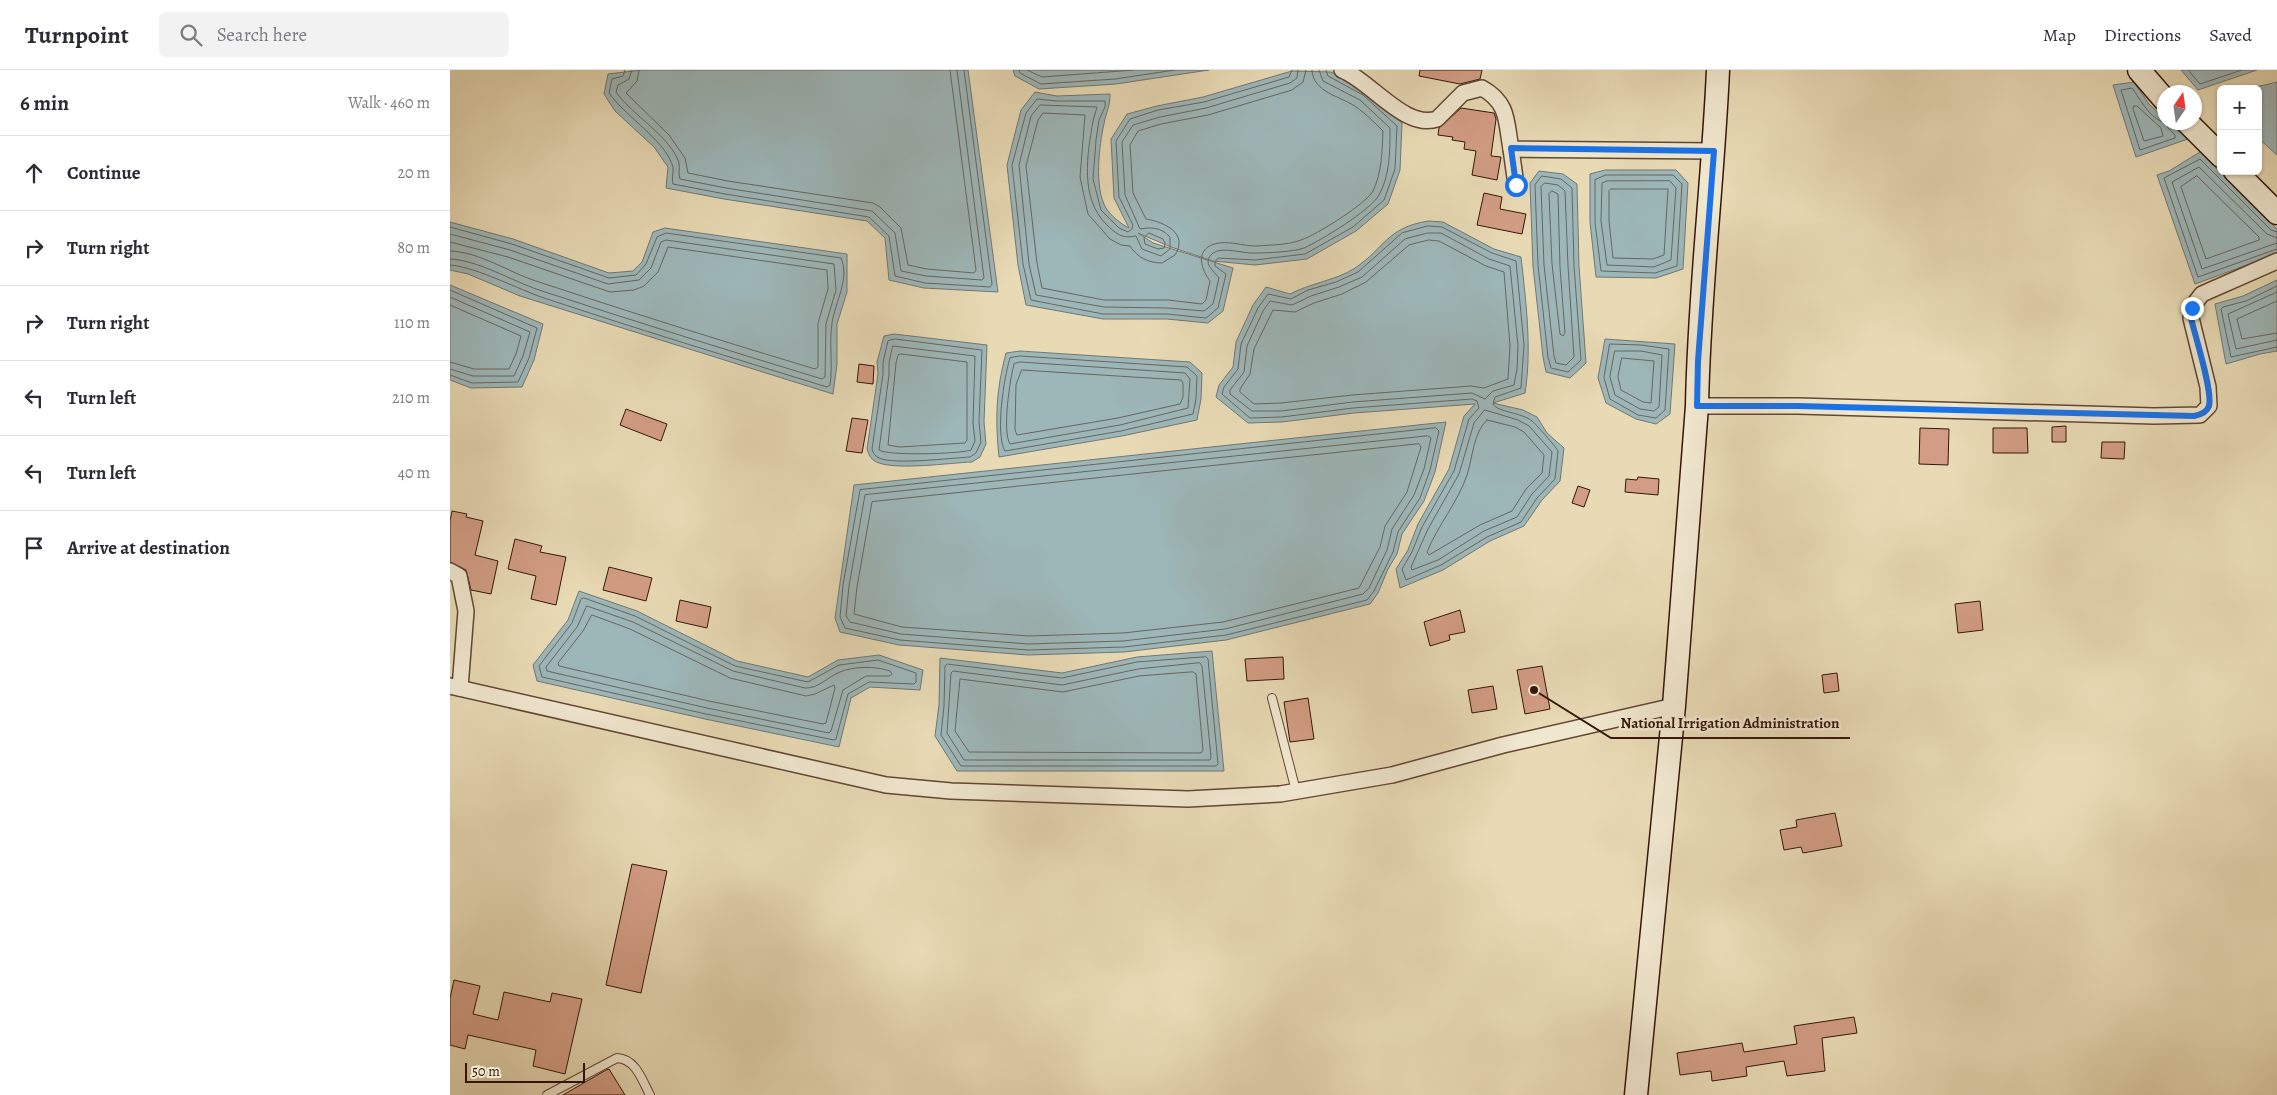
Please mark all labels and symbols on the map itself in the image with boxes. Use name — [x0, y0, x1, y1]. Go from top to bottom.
north arrow — [2157, 85, 2202, 130]
route start — [1505, 174, 1528, 197]
route end — [2181, 297, 2204, 320]
callout: National Irrigation Administration — [1611, 708, 1850, 738]
text: National Irrigation Administration — [1620, 713, 1840, 733]
scale bar — [465, 1060, 585, 1083]

